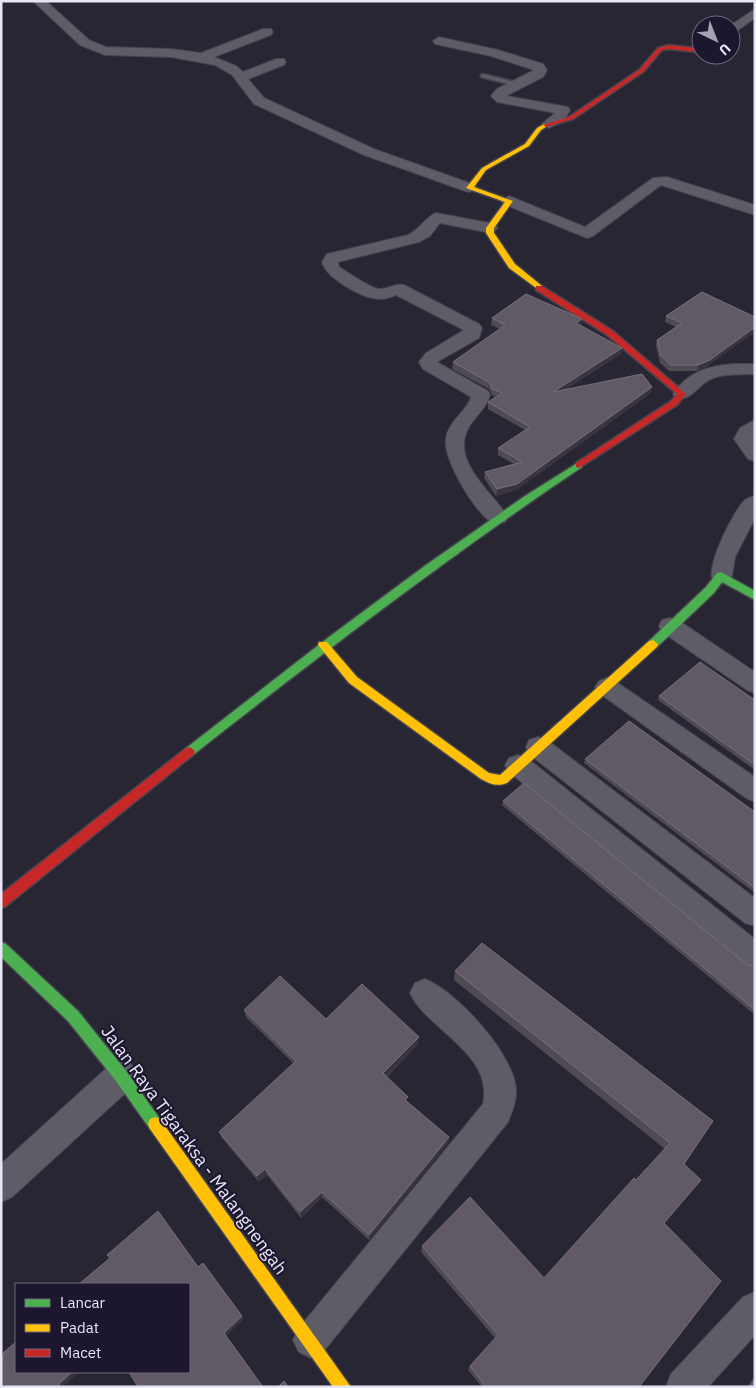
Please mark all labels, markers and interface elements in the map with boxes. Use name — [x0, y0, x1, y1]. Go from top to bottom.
north arrow — [691, 15, 741, 65]
text: U — [715, 40, 735, 59]
street label: Jalan Raya Tigaraksa - Malangnengah — [96, 1021, 293, 1279]
legend — [15, 1283, 190, 1373]
text: Lancar — [60, 1293, 106, 1312]
text: Padat — [60, 1318, 99, 1337]
text: Macet — [60, 1343, 101, 1362]

